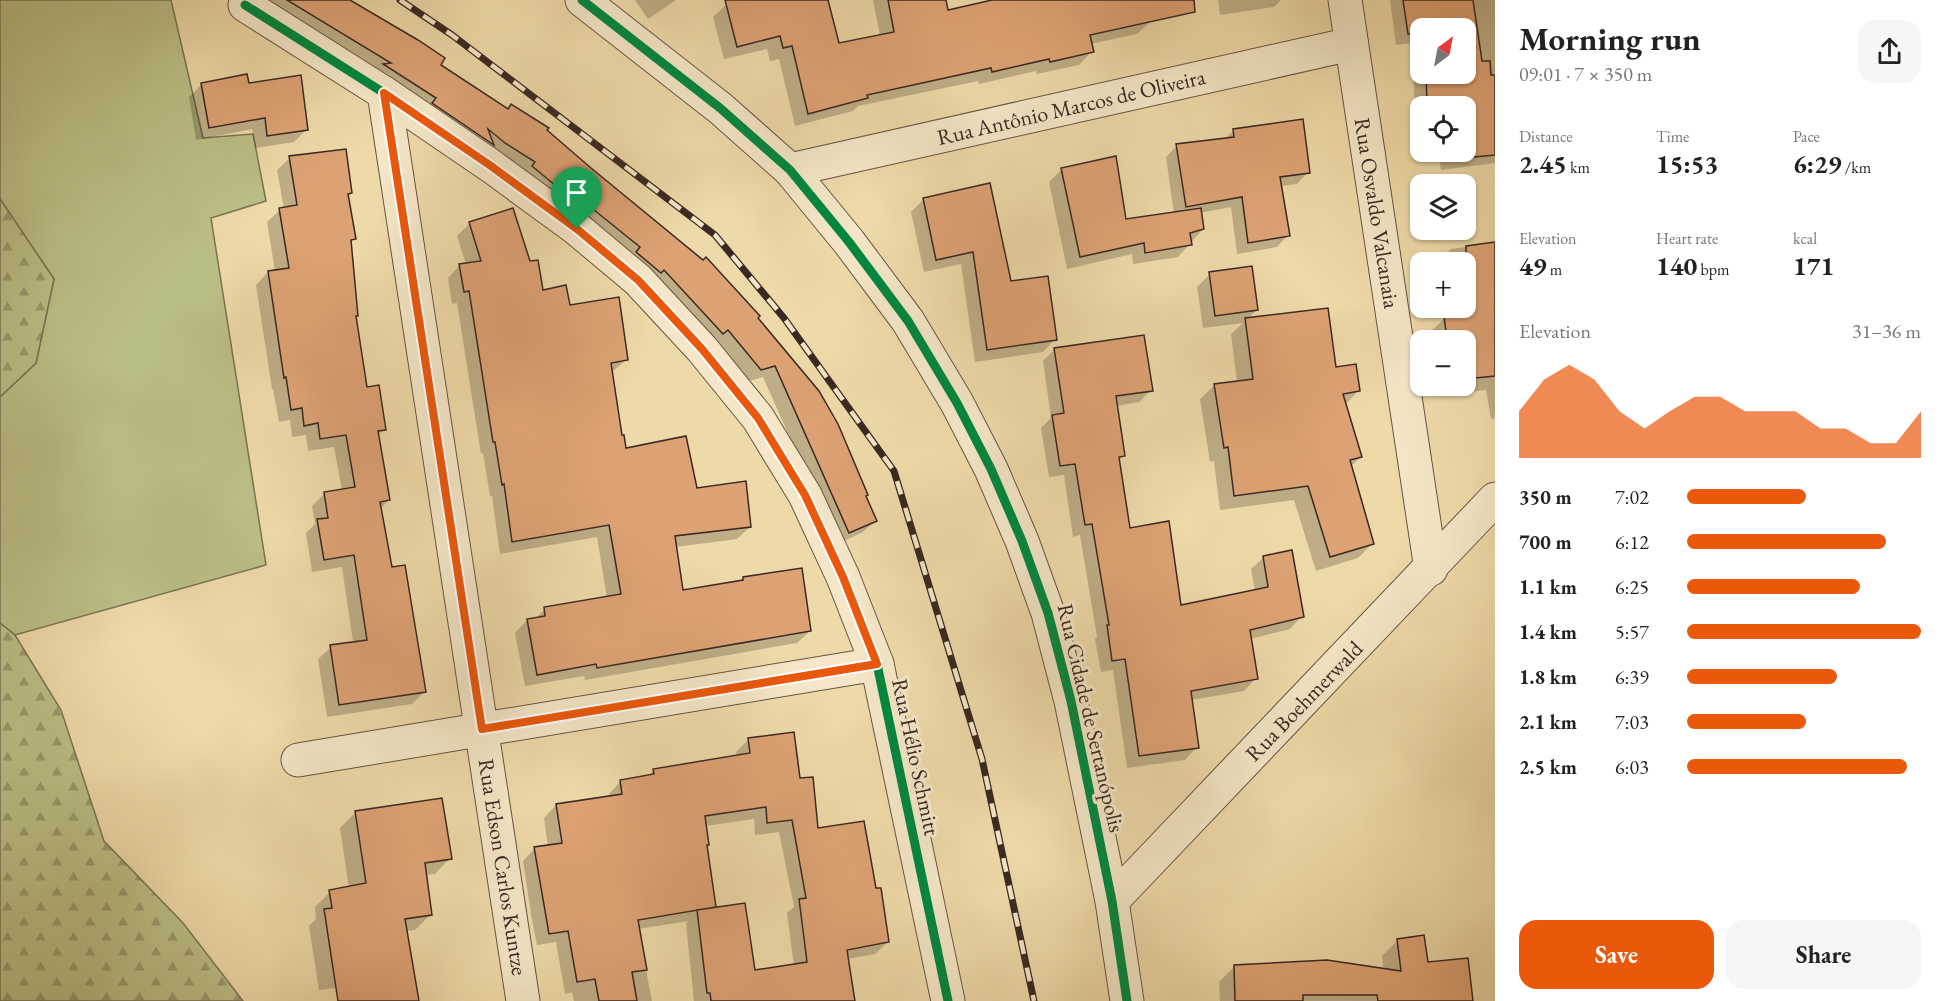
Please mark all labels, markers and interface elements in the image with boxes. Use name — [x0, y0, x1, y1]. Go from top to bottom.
text: Morning run — [1519, 17, 1701, 60]
north arrow — [1410, 18, 1476, 84]
map controls — [1410, 18, 1476, 396]
button: share — [1858, 20, 1921, 83]
text: 09:01 · 7 × 350 m — [1519, 61, 1652, 87]
street label: Rua Antônio Marcos de Oliveira — [934, 62, 1208, 152]
button: locate — [1410, 96, 1476, 162]
street label: Rua Osvaldo Valcanaia — [1348, 116, 1406, 311]
text: Distance — [1519, 126, 1572, 147]
text: Time — [1656, 126, 1689, 147]
text: Pace — [1793, 126, 1820, 147]
text: 2.45 — [1519, 147, 1567, 181]
text: 15:53 — [1656, 147, 1718, 181]
text: 6:29 — [1793, 147, 1842, 181]
text: km — [1567, 157, 1590, 178]
text: /km — [1842, 157, 1871, 178]
pin — [551, 167, 602, 229]
button: layers — [1410, 174, 1476, 240]
icon: arrive — [560, 176, 593, 209]
text: Elevation — [1519, 228, 1577, 249]
text: Heart rate — [1656, 228, 1718, 249]
text: kcal — [1793, 228, 1817, 249]
text: 49 — [1519, 249, 1547, 283]
text: 140 — [1656, 249, 1697, 283]
text: 171 — [1793, 249, 1834, 283]
button: + — [1410, 252, 1476, 318]
text: m — [1547, 259, 1562, 280]
text: bpm — [1697, 259, 1729, 280]
text: Elevation — [1519, 318, 1591, 344]
text: 31–36 m — [1852, 318, 1921, 344]
button: − — [1410, 330, 1476, 396]
text: 350 m — [1519, 484, 1572, 510]
text: 7:02 — [1615, 484, 1649, 510]
text: 700 m — [1519, 529, 1572, 555]
text: 6:12 — [1615, 529, 1649, 555]
text: 1.1 km — [1519, 574, 1577, 600]
text: 6:25 — [1615, 574, 1649, 600]
street label: Rua Cidade de Sertanópolis — [1051, 601, 1131, 835]
text: 1.4 km — [1519, 619, 1577, 645]
text: 5:57 — [1615, 619, 1649, 645]
street label: Rua Boehmerwald — [1239, 634, 1370, 768]
text: 1.8 km — [1519, 664, 1577, 690]
text: 6:39 — [1615, 664, 1649, 690]
street label: Rua Hélio Schmitt — [885, 676, 947, 838]
text: 2.1 km — [1519, 709, 1577, 735]
text: 7:03 — [1615, 709, 1649, 735]
text: 2.5 km — [1519, 754, 1577, 780]
text: 6:03 — [1615, 754, 1649, 780]
street label: Rua Edson Carlos Kuntze — [472, 757, 535, 978]
button: Save — [1519, 920, 1714, 989]
button: Share — [1726, 920, 1921, 989]

